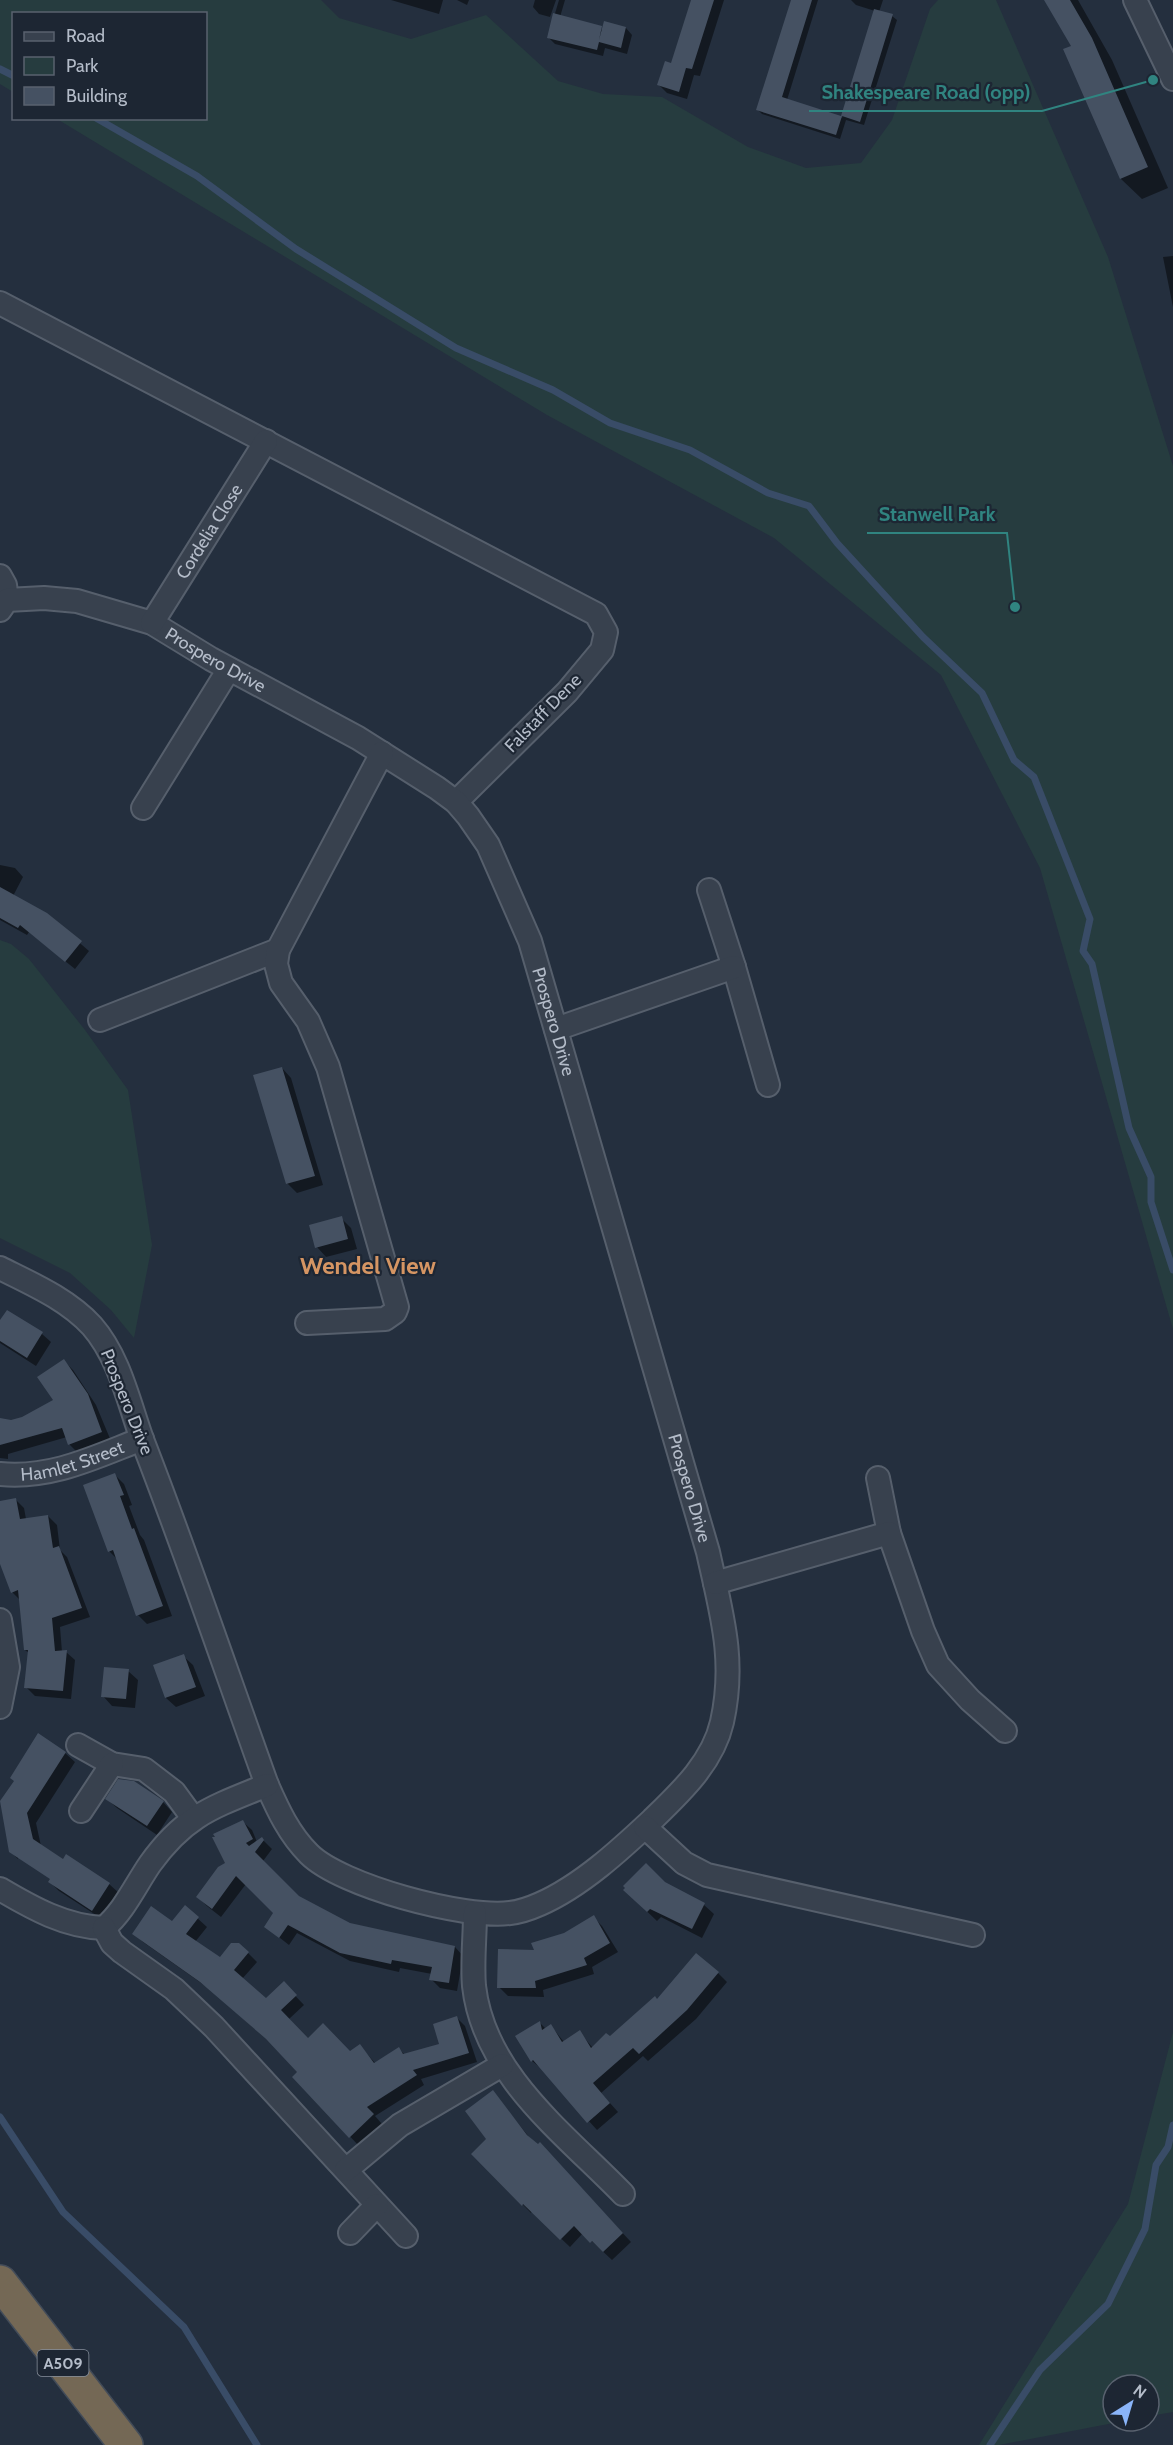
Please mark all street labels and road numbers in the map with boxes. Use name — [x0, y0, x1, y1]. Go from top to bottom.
street label: Cordelia Close — [171, 480, 247, 583]
street label: Prospero Drive — [161, 623, 269, 697]
street label: Falstaff Dene — [500, 669, 586, 757]
street label: Prospero Drive — [527, 965, 580, 1078]
street label: Prospero Drive — [96, 1346, 158, 1458]
street label: Prospero Drive — [663, 1431, 716, 1545]
street label: Hamlet Street — [20, 1436, 127, 1486]
road number: A509 — [38, 2350, 88, 2376]

